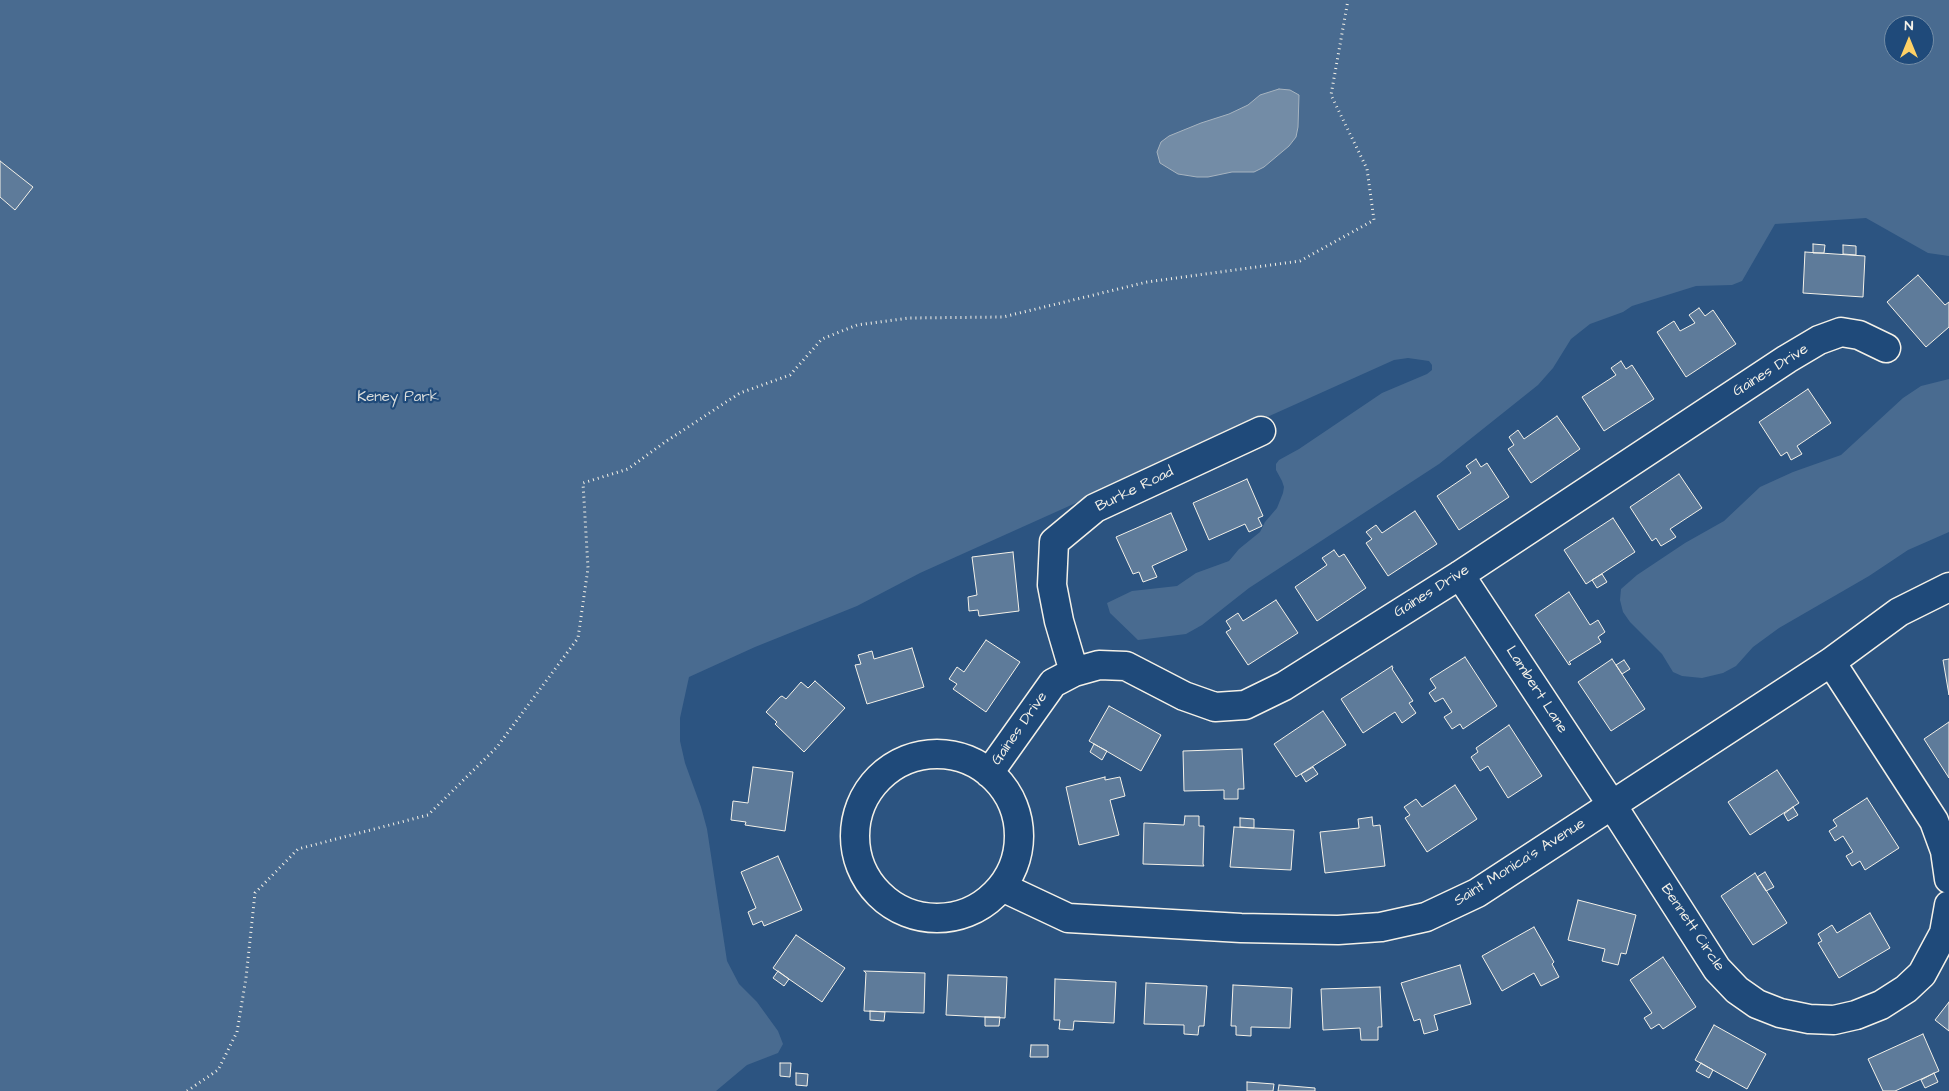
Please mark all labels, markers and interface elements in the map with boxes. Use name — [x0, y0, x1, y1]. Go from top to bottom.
north arrow — [1884, 15, 1934, 65]
text: N — [1905, 16, 1913, 36]
street label: Gaines Drive — [1730, 341, 1812, 401]
park label: Keney Park — [357, 389, 439, 407]
street label: Burke Road — [1093, 463, 1177, 517]
street label: Gaines Drive — [1391, 562, 1473, 622]
street label: Lambert Lane — [1501, 643, 1571, 737]
street label: Gaines Drive — [988, 689, 1052, 769]
street label: Saint Monica's Avenue — [1451, 815, 1589, 911]
street label: Bennett Circle — [1656, 881, 1728, 975]

